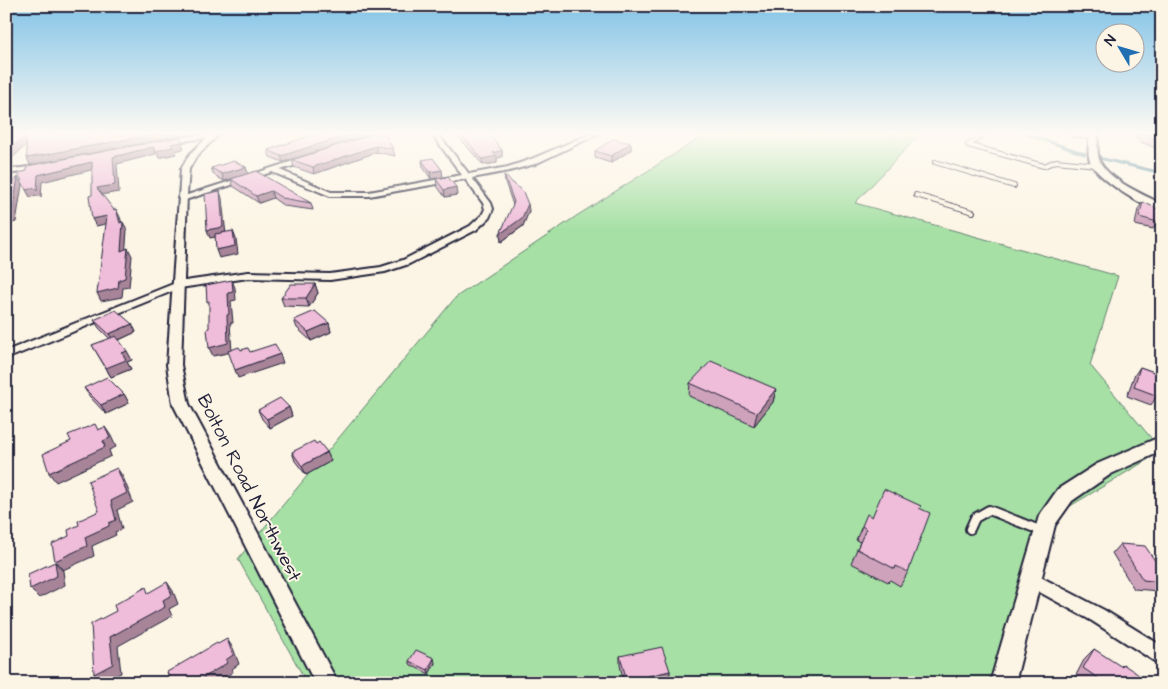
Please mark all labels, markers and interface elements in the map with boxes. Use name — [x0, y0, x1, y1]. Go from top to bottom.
north arrow — [1096, 22, 1146, 72]
text: N — [1100, 31, 1121, 50]
street label: Bolton Road Northwest — [190, 390, 308, 587]

